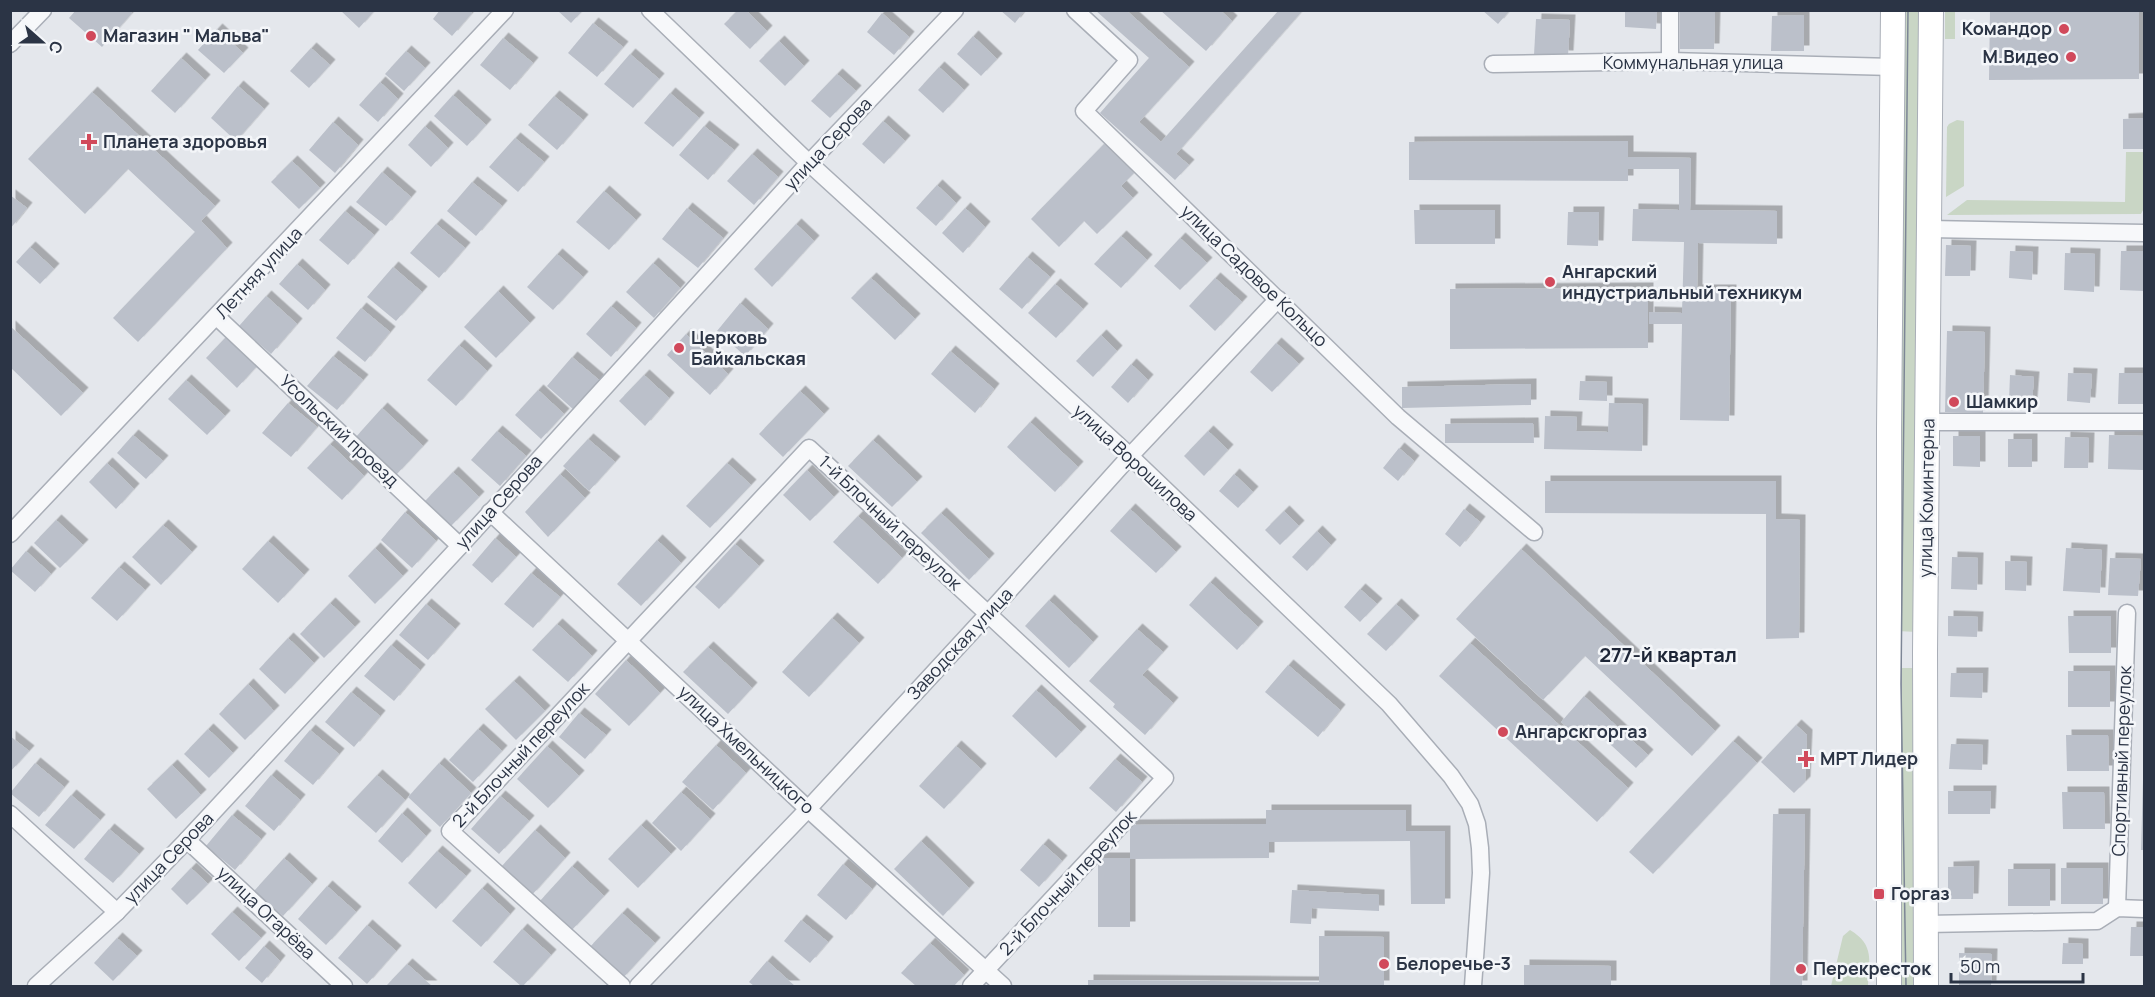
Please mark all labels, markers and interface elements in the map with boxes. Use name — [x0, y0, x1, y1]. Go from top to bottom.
north arrow — [12, 12, 72, 72]
place label: Командор — [1962, 16, 2052, 40]
marker: Командор — [2057, 22, 2071, 36]
place label: Магазин " Мальва" — [103, 23, 270, 47]
marker: Магазин " Мальва" — [84, 29, 98, 43]
text: С — [44, 38, 68, 57]
place label: М.Видео — [1982, 44, 2059, 68]
street label: Коммунальная улица — [1603, 50, 1783, 74]
marker: М.Видео — [2064, 50, 2078, 64]
street label: улица Серова — [778, 92, 877, 195]
place label: Планета здоровья — [103, 129, 267, 153]
marker: Планета здоровья — [80, 133, 98, 151]
street label: улица Садовое Кольцо — [1176, 199, 1333, 352]
street label: Летняя улица — [210, 221, 307, 323]
place label: Ангарский индустриальный техникум — [1562, 259, 1802, 304]
marker: Ангарский индустриальный техникум — [1543, 275, 1557, 289]
place label: Церковь Байкальская — [691, 325, 806, 370]
marker: Церковь Байкальская — [672, 341, 686, 355]
street label: Усольский проезд — [275, 369, 405, 492]
place label: Шамкир — [1966, 389, 2038, 413]
marker: Шамкир — [1947, 395, 1961, 409]
street label: улица Ворошилова — [1068, 398, 1203, 526]
street label: улица Коминтерна — [1913, 418, 1939, 578]
street label: улица Серова — [450, 449, 547, 554]
street label: 1-й Блочный переулок — [814, 450, 968, 596]
street label: Заводская улица — [901, 582, 1018, 705]
district label: 277-й квартал — [1599, 641, 1737, 668]
street label: Спортивный переулок — [2106, 664, 2136, 857]
street label: 2-й Блочный переулок — [446, 676, 595, 832]
street label: улица Хмельницкого — [673, 680, 820, 819]
place label: Ангарскгоргаз — [1515, 719, 1647, 743]
marker: Ангарскгоргаз — [1496, 725, 1510, 739]
place label: МРТ Лидер — [1820, 746, 1918, 770]
marker: МРТ Лидер — [1797, 750, 1815, 768]
street label: 2-й Блочный переулок — [993, 804, 1142, 960]
street label: улица Серова — [118, 806, 218, 908]
street label: улица Огарёва — [212, 860, 321, 964]
place label: Горгаз — [1891, 881, 1950, 905]
marker: Горгаз — [1872, 887, 1886, 901]
scale bar — [1951, 946, 2083, 984]
place label: Белоречье-3 — [1396, 951, 1511, 975]
text: 50 m — [1960, 954, 2000, 978]
place label: Перекресток — [1813, 956, 1932, 980]
marker: Белоречье-3 — [1377, 957, 1391, 971]
marker: Перекресток — [1794, 962, 1808, 976]

